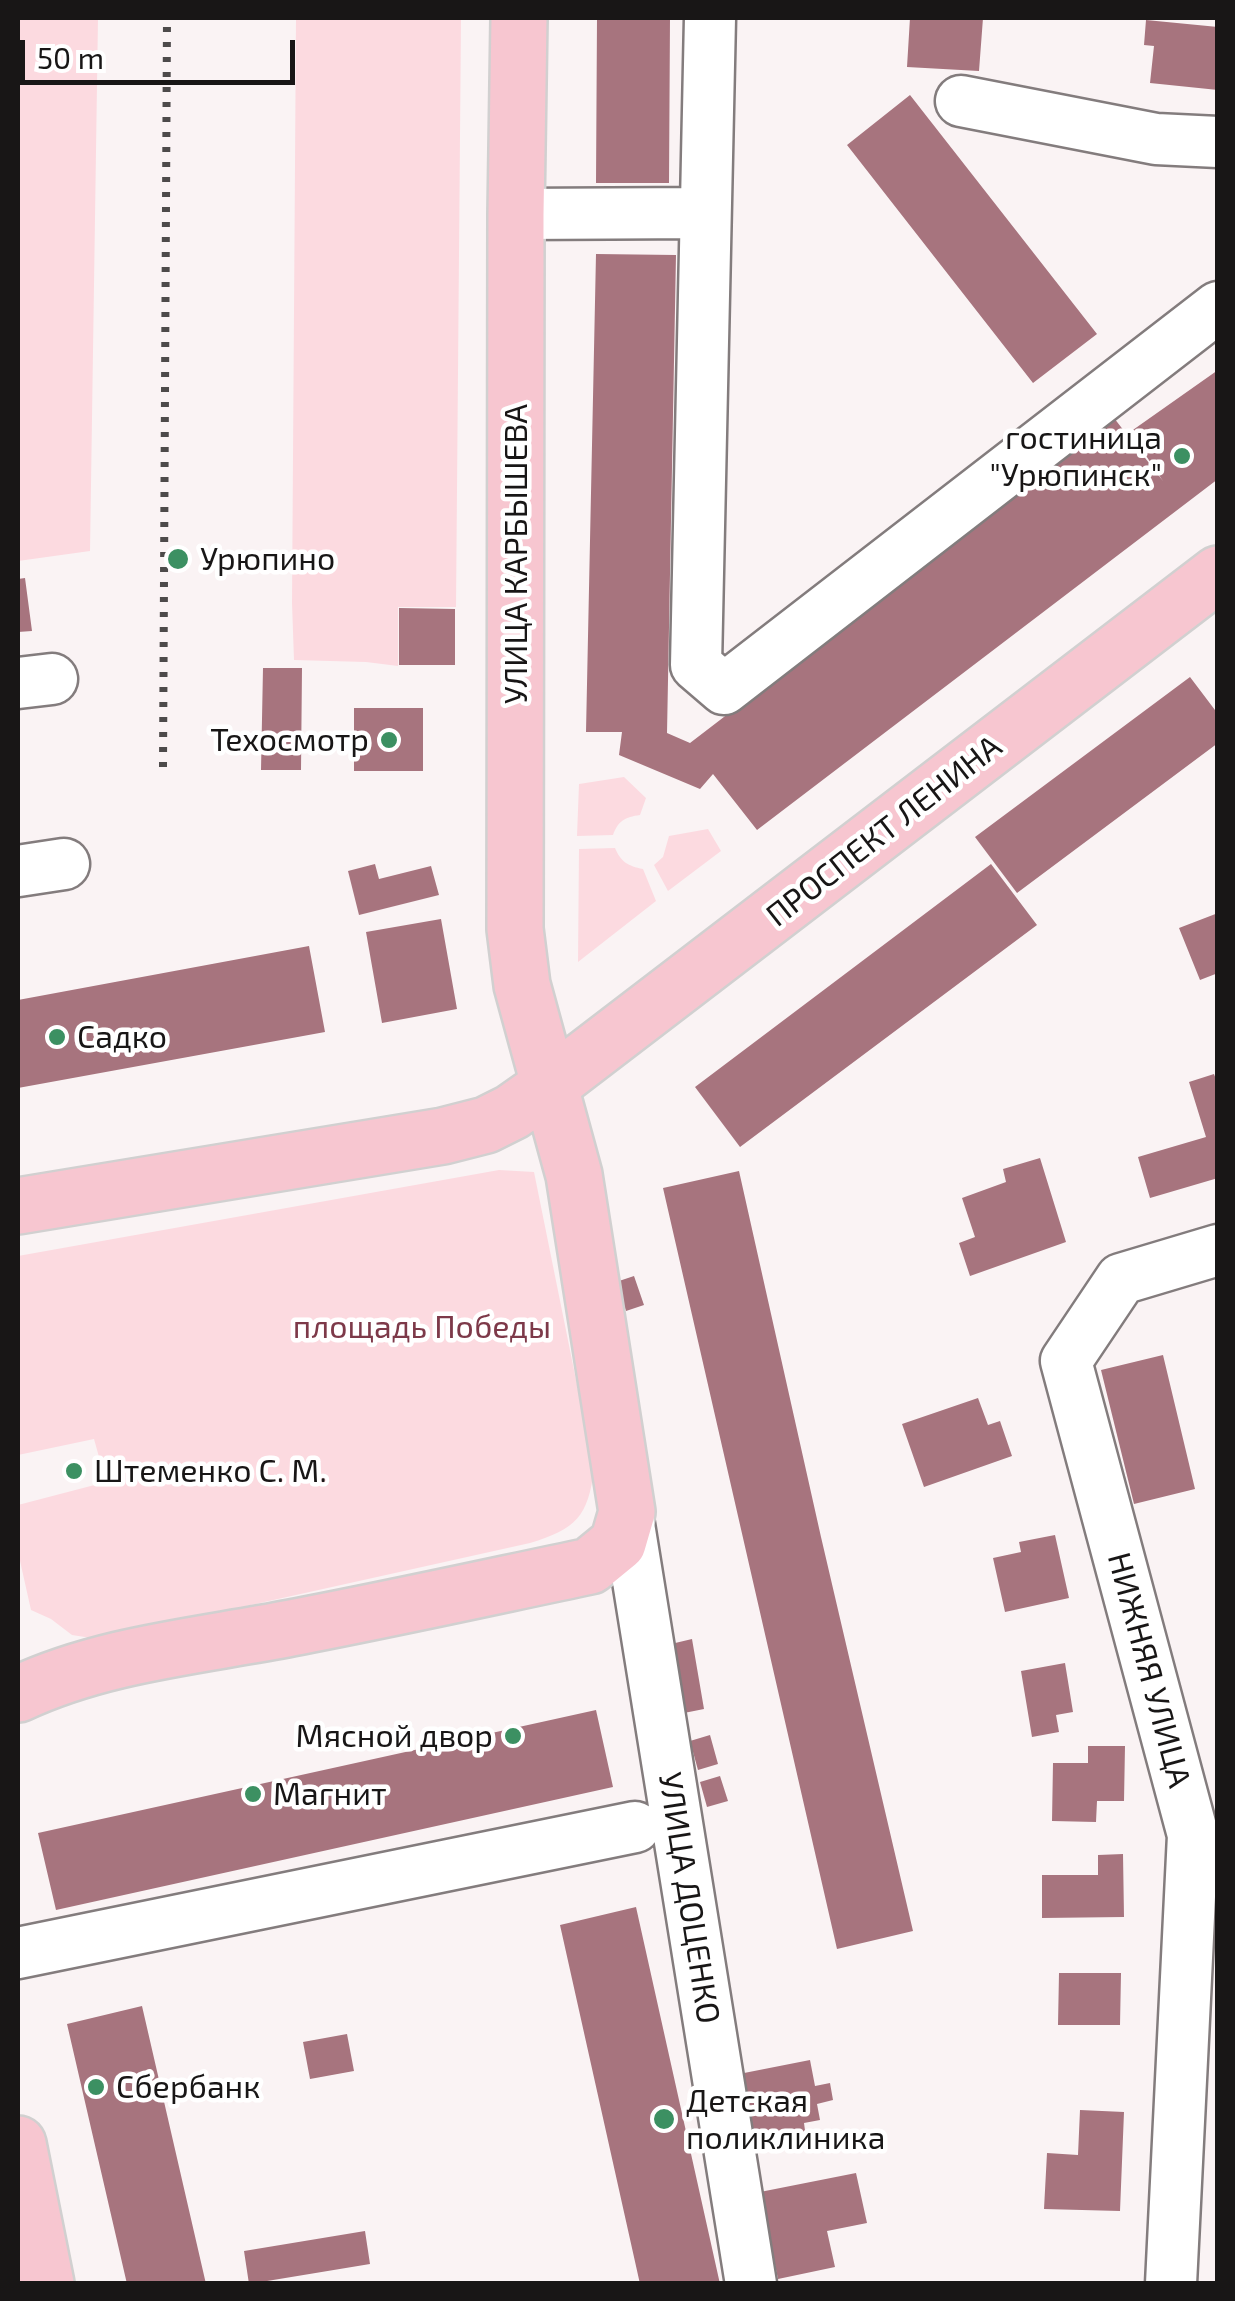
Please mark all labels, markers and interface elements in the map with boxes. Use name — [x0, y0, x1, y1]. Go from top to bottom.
scale bar — [25, 20, 300, 82]
text: 50 m — [37, 39, 104, 75]
street label: УЛИЦА КАРБЫШЕВА — [497, 404, 535, 704]
place label: гостиница "Урюпинск" — [990, 419, 1162, 494]
marker: гостиница "Урюпинск" — [1171, 445, 1193, 467]
place label: Урюпино — [200, 540, 335, 578]
marker: Урюпино — [165, 546, 191, 572]
place label: Техосмотр — [210, 721, 369, 759]
street label: ПРОСПЕКТ ЛЕНИНА — [759, 727, 1009, 935]
marker: Техосмотр — [378, 729, 400, 751]
place label: Садко — [77, 1018, 167, 1056]
marker: Садко — [46, 1026, 68, 1048]
park label: площадь Победы — [293, 1308, 551, 1346]
place label: Штеменко С. М. — [94, 1452, 327, 1490]
marker: Штеменко С. М. — [63, 1460, 85, 1482]
street label: НИЖНЯЯ УЛИЦА — [1099, 1548, 1199, 1792]
place label: Мясной двор — [296, 1717, 493, 1755]
marker: Мясной двор — [502, 1725, 524, 1747]
street label: УЛИЦА ДОЦЕНКО — [650, 1770, 728, 2026]
place label: Магнит — [273, 1775, 387, 1813]
marker: Магнит — [242, 1783, 264, 1805]
place label: Сбербанк — [116, 2068, 260, 2106]
marker: Сбербанк — [85, 2076, 107, 2098]
place label: Детская поликлиника — [686, 2082, 885, 2157]
marker: Детская поликлиника — [651, 2106, 677, 2132]

